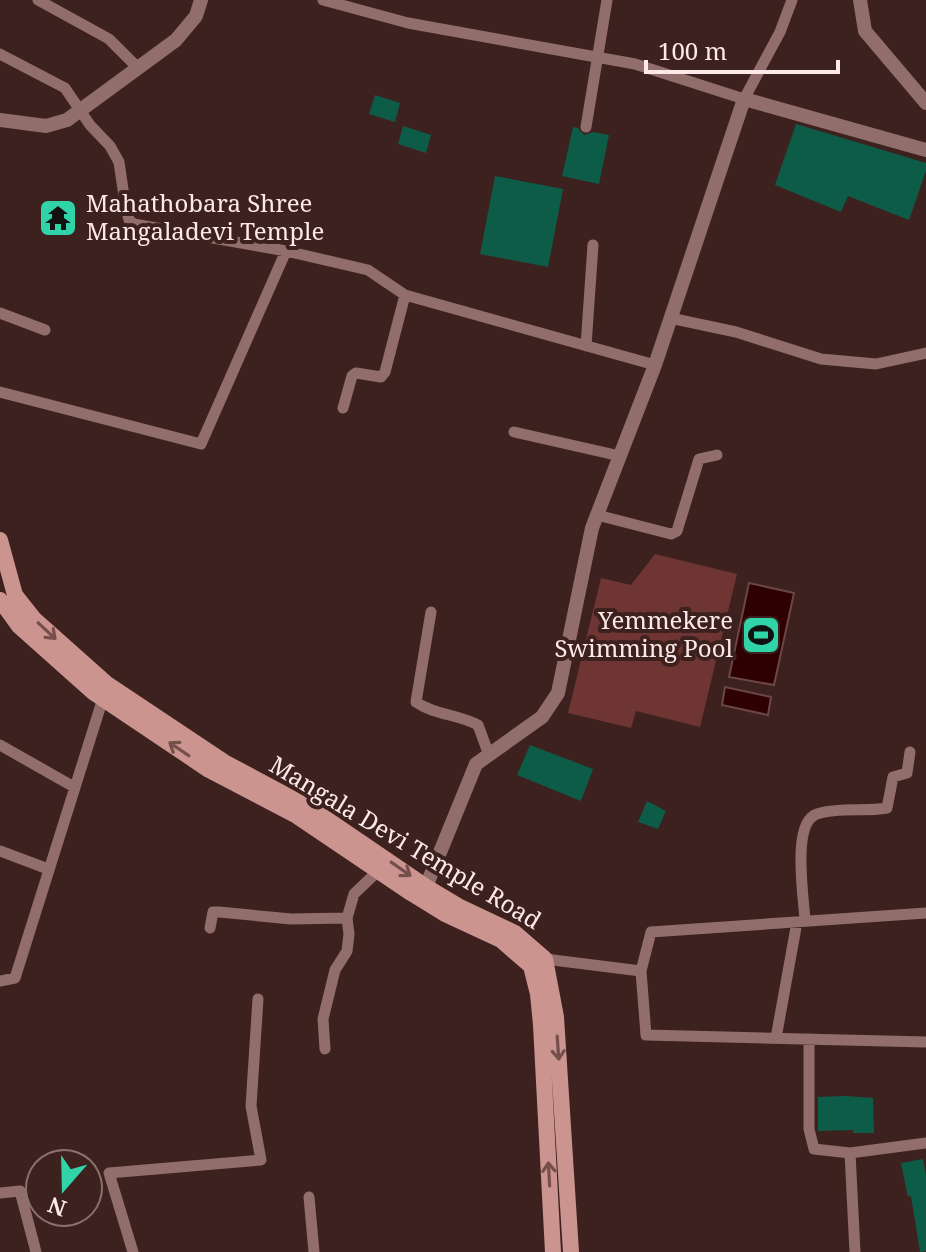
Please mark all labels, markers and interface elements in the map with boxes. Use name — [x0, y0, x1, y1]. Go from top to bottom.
scale bar — [646, 24, 838, 74]
text: 100 m — [658, 34, 727, 67]
place label: Mahathobara Shree Mangaladevi Temple — [86, 186, 324, 247]
temple icon: Mahathobara Shree Mangaladevi Temple — [37, 197, 79, 239]
place label: Yemmekere Swimming Pool — [555, 603, 734, 664]
sports icon: Yemmekere Swimming Pool — [740, 614, 782, 656]
one-way arrow — [37, 622, 57, 640]
one-way arrow — [168, 741, 190, 757]
street label: Mangala Devi Temple Road — [264, 747, 548, 936]
one-way arrow — [390, 861, 412, 877]
one-way arrow — [551, 1034, 566, 1060]
north arrow — [24, 1148, 104, 1228]
one-way arrow — [541, 1161, 556, 1188]
text: N — [44, 1191, 70, 1225]

